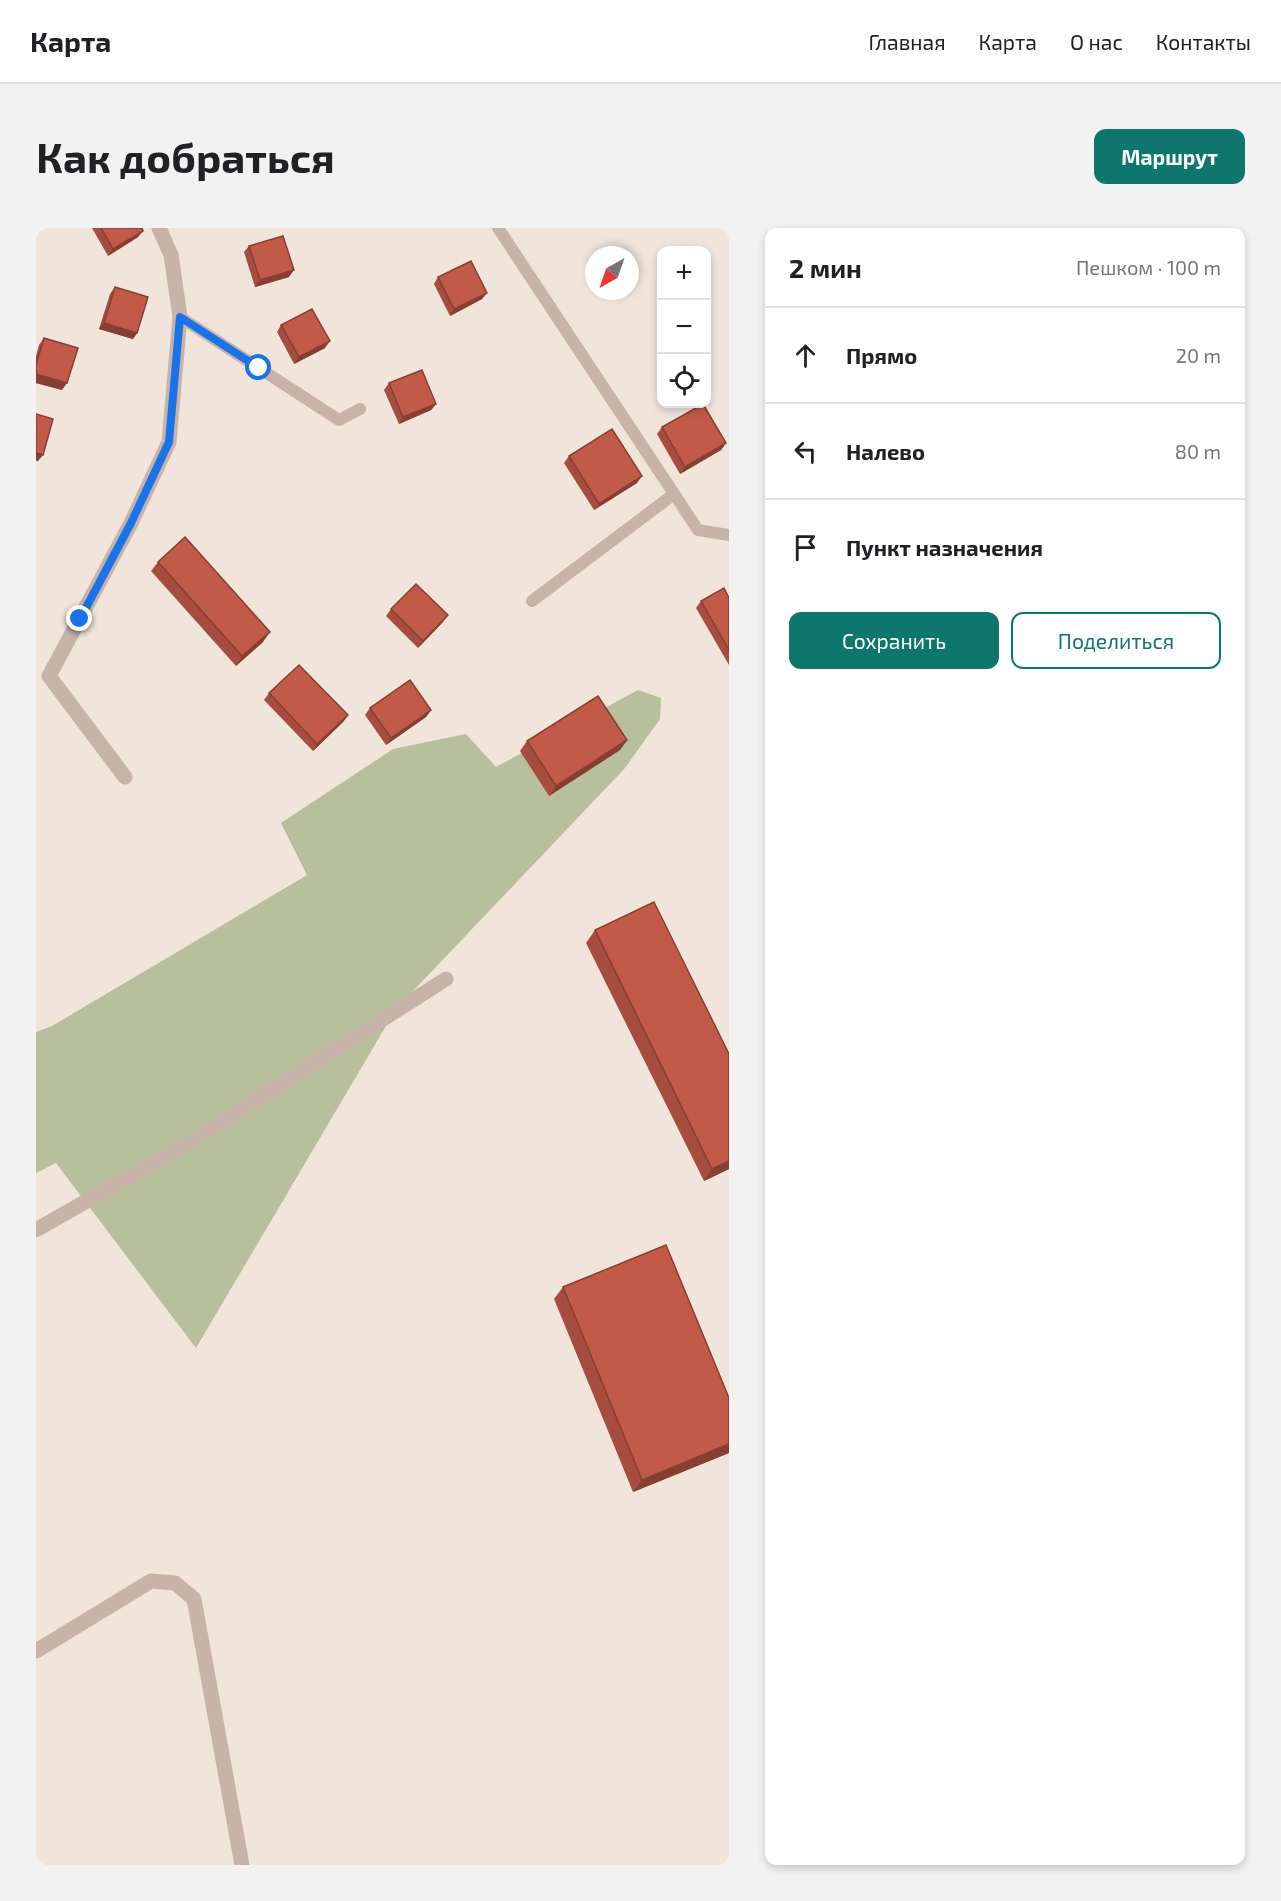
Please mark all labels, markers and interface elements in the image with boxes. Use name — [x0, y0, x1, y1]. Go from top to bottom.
text: Карта — [30, 24, 111, 58]
text: Главная — [869, 29, 946, 54]
text: Карта — [979, 29, 1037, 54]
text: О нас — [1070, 29, 1123, 54]
text: Контакты — [1156, 29, 1251, 54]
button: Маршрут — [1094, 129, 1245, 184]
text: Как добраться — [36, 131, 335, 181]
north arrow — [585, 246, 639, 300]
map controls — [657, 246, 711, 408]
button: + — [657, 246, 711, 300]
text: 2 мин — [789, 252, 862, 283]
text: Пешком · 100 m — [1076, 255, 1221, 279]
button: − — [657, 300, 711, 354]
icon: ahead — [789, 339, 822, 372]
text: Прямо — [846, 342, 917, 368]
text: 20 m — [1176, 343, 1221, 367]
route start — [245, 354, 271, 380]
button: locate — [657, 354, 711, 408]
icon: left — [789, 435, 822, 468]
text: Налево — [846, 438, 925, 464]
text: 80 m — [1175, 439, 1221, 463]
icon: arrive — [789, 531, 822, 564]
text: Пункт назначения — [846, 534, 1043, 560]
route end — [66, 605, 92, 631]
button: Сохранить — [789, 612, 999, 669]
button: Поделиться — [1011, 612, 1221, 669]

